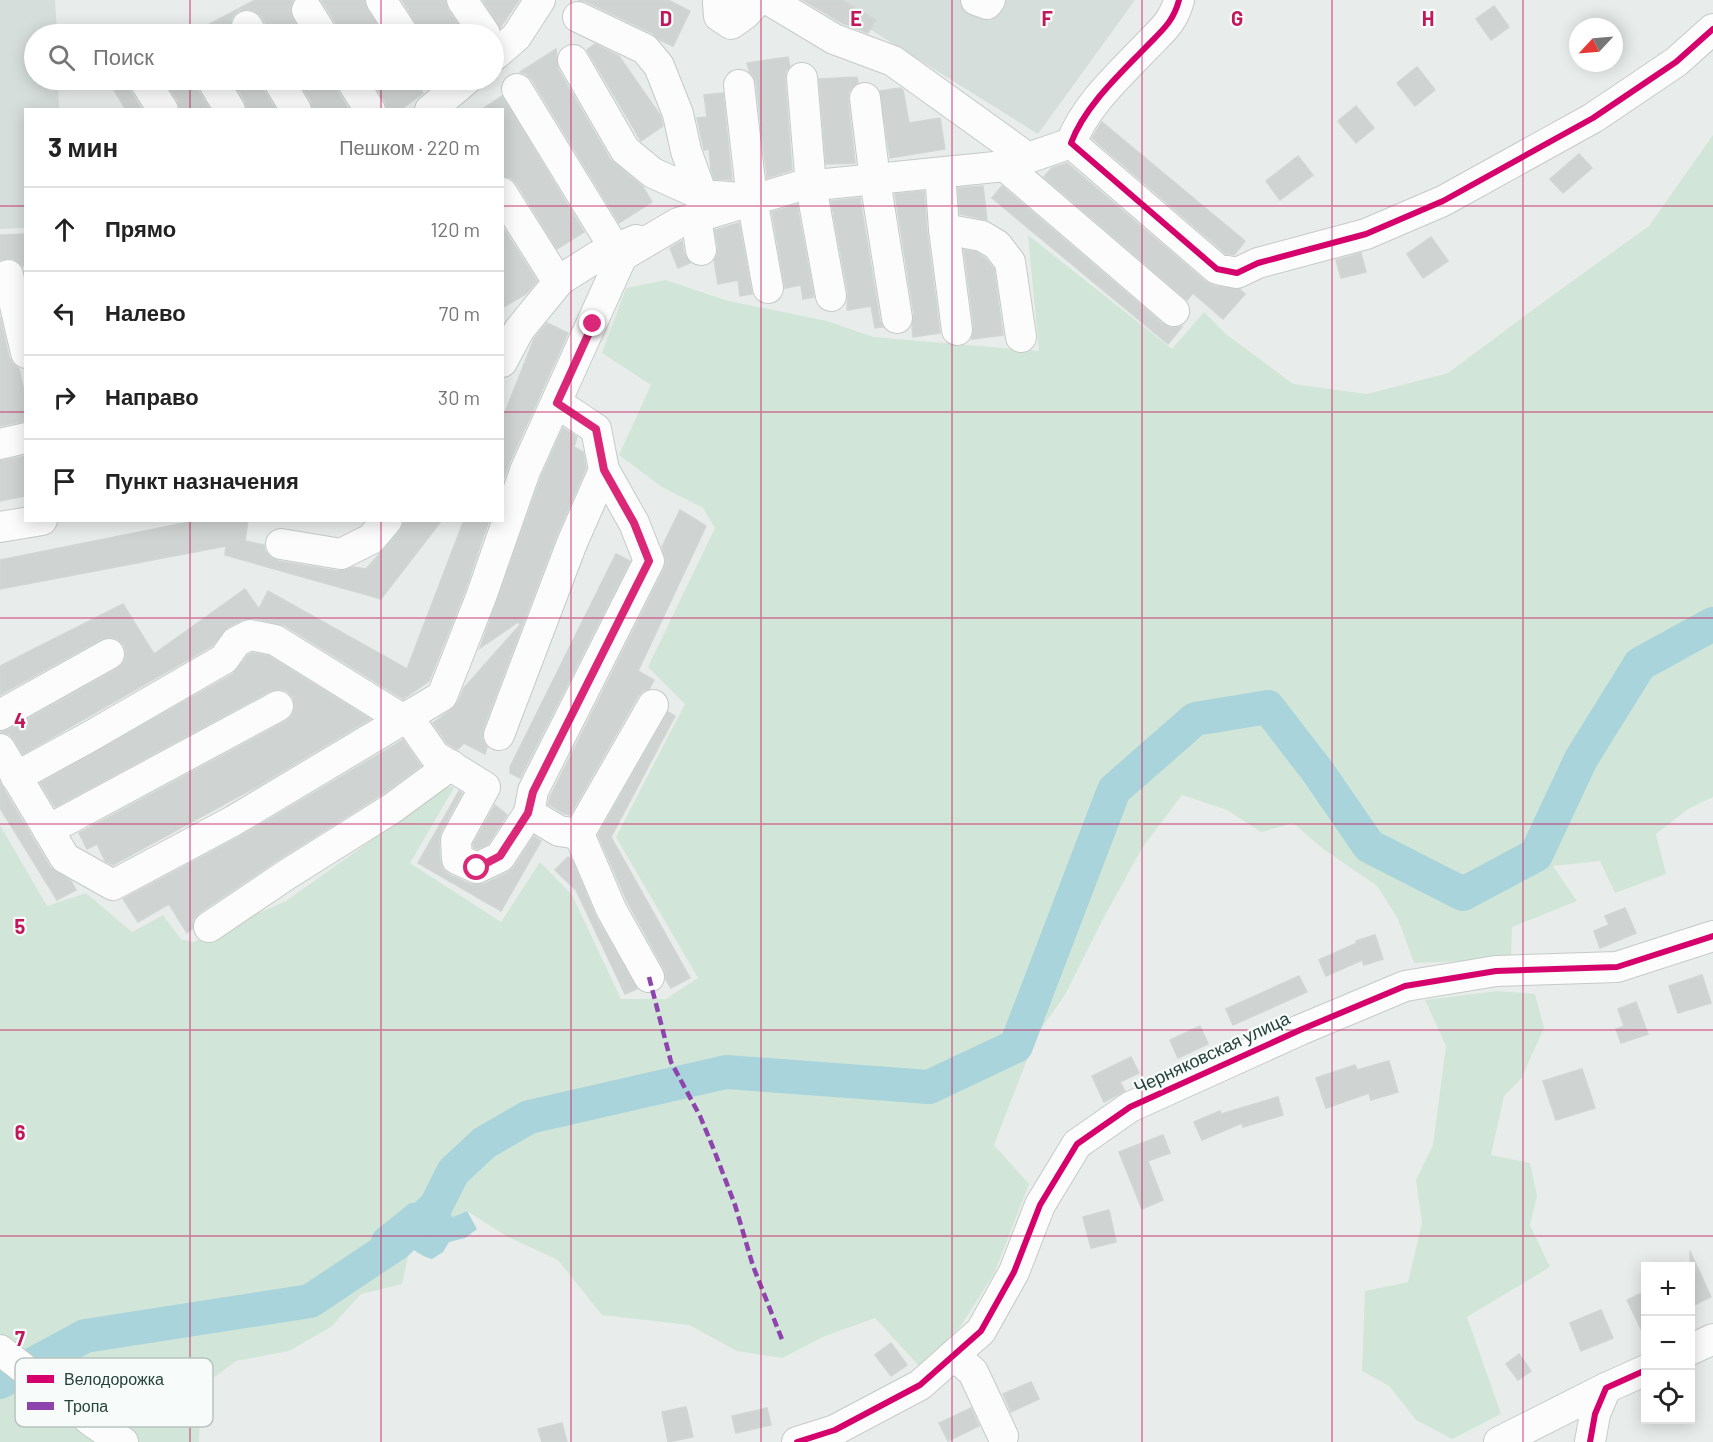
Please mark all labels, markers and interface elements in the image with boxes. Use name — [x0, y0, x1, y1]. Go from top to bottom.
text: D — [660, 6, 672, 30]
text: E — [850, 6, 862, 30]
text: F — [1041, 6, 1053, 30]
text: G — [1231, 6, 1243, 30]
text: H — [1422, 6, 1434, 30]
north arrow — [1569, 18, 1623, 72]
search box — [24, 24, 504, 90]
icon: search — [45, 41, 78, 74]
text: Поиск — [93, 43, 154, 69]
text: 3 мин — [48, 131, 118, 162]
text: Пешком · 220 m — [339, 135, 480, 159]
icon: ahead — [48, 213, 81, 246]
text: Прямо — [105, 215, 176, 241]
text: 120 m — [430, 217, 480, 241]
icon: left — [48, 297, 81, 330]
text: Налево — [105, 299, 186, 325]
text: 70 m — [439, 301, 480, 325]
route end — [579, 310, 605, 336]
icon: right — [48, 381, 81, 414]
text: Направо — [105, 383, 199, 409]
text: 30 m — [438, 385, 480, 409]
icon: arrive — [48, 465, 81, 498]
text: Пункт назначения — [105, 467, 299, 493]
text: 4 — [14, 708, 26, 732]
route start — [463, 854, 489, 880]
text: 5 — [15, 914, 26, 938]
street label: Черняковская улица — [1130, 1006, 1294, 1098]
text: 6 — [15, 1120, 26, 1144]
map controls — [1641, 1262, 1695, 1424]
button: + — [1641, 1262, 1695, 1316]
button: − — [1641, 1316, 1695, 1370]
text: 7 — [15, 1326, 25, 1350]
legend — [15, 1358, 213, 1427]
text: Велодорожка — [64, 1369, 164, 1388]
button: locate — [1641, 1370, 1695, 1424]
text: Тропа — [64, 1396, 108, 1415]

